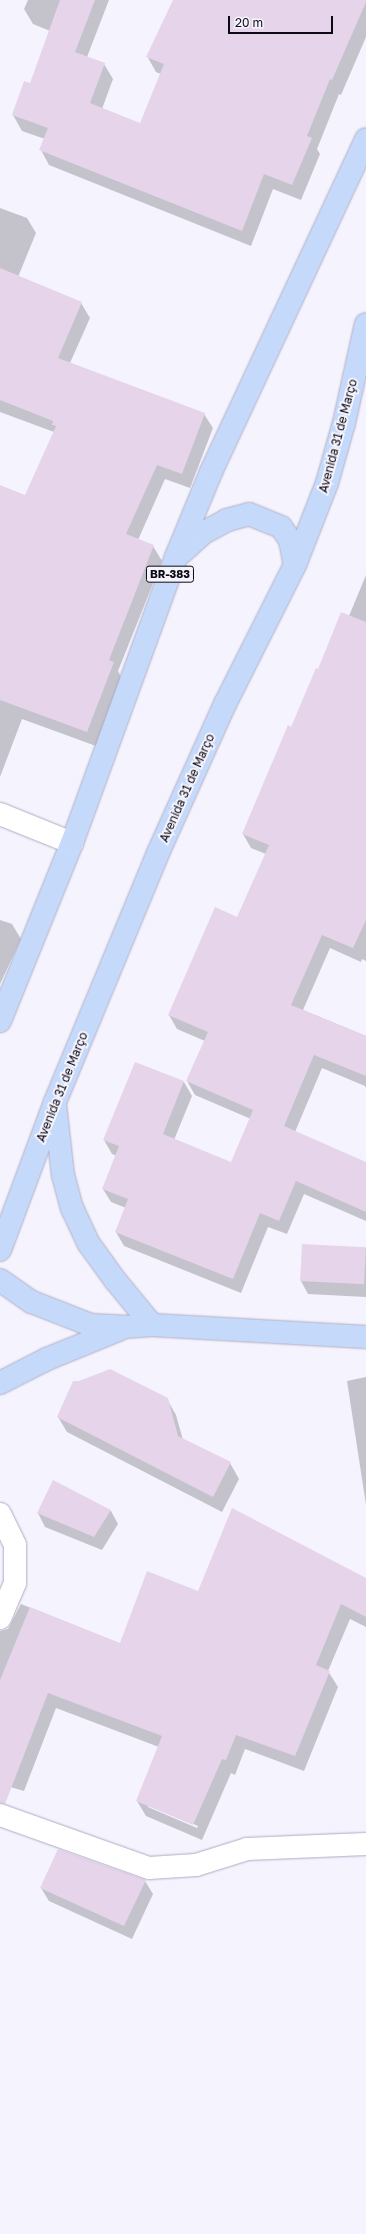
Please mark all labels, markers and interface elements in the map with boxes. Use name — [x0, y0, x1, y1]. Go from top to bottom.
scale bar — [230, 8, 335, 34]
text: 20 m — [235, 15, 263, 30]
street label: Avenida 31 de Março — [316, 378, 360, 494]
road number: BR-383 — [145, 565, 195, 583]
street label: Avenida 31 de Março — [157, 732, 217, 844]
street label: Avenida 31 de Março — [33, 1030, 91, 1144]

